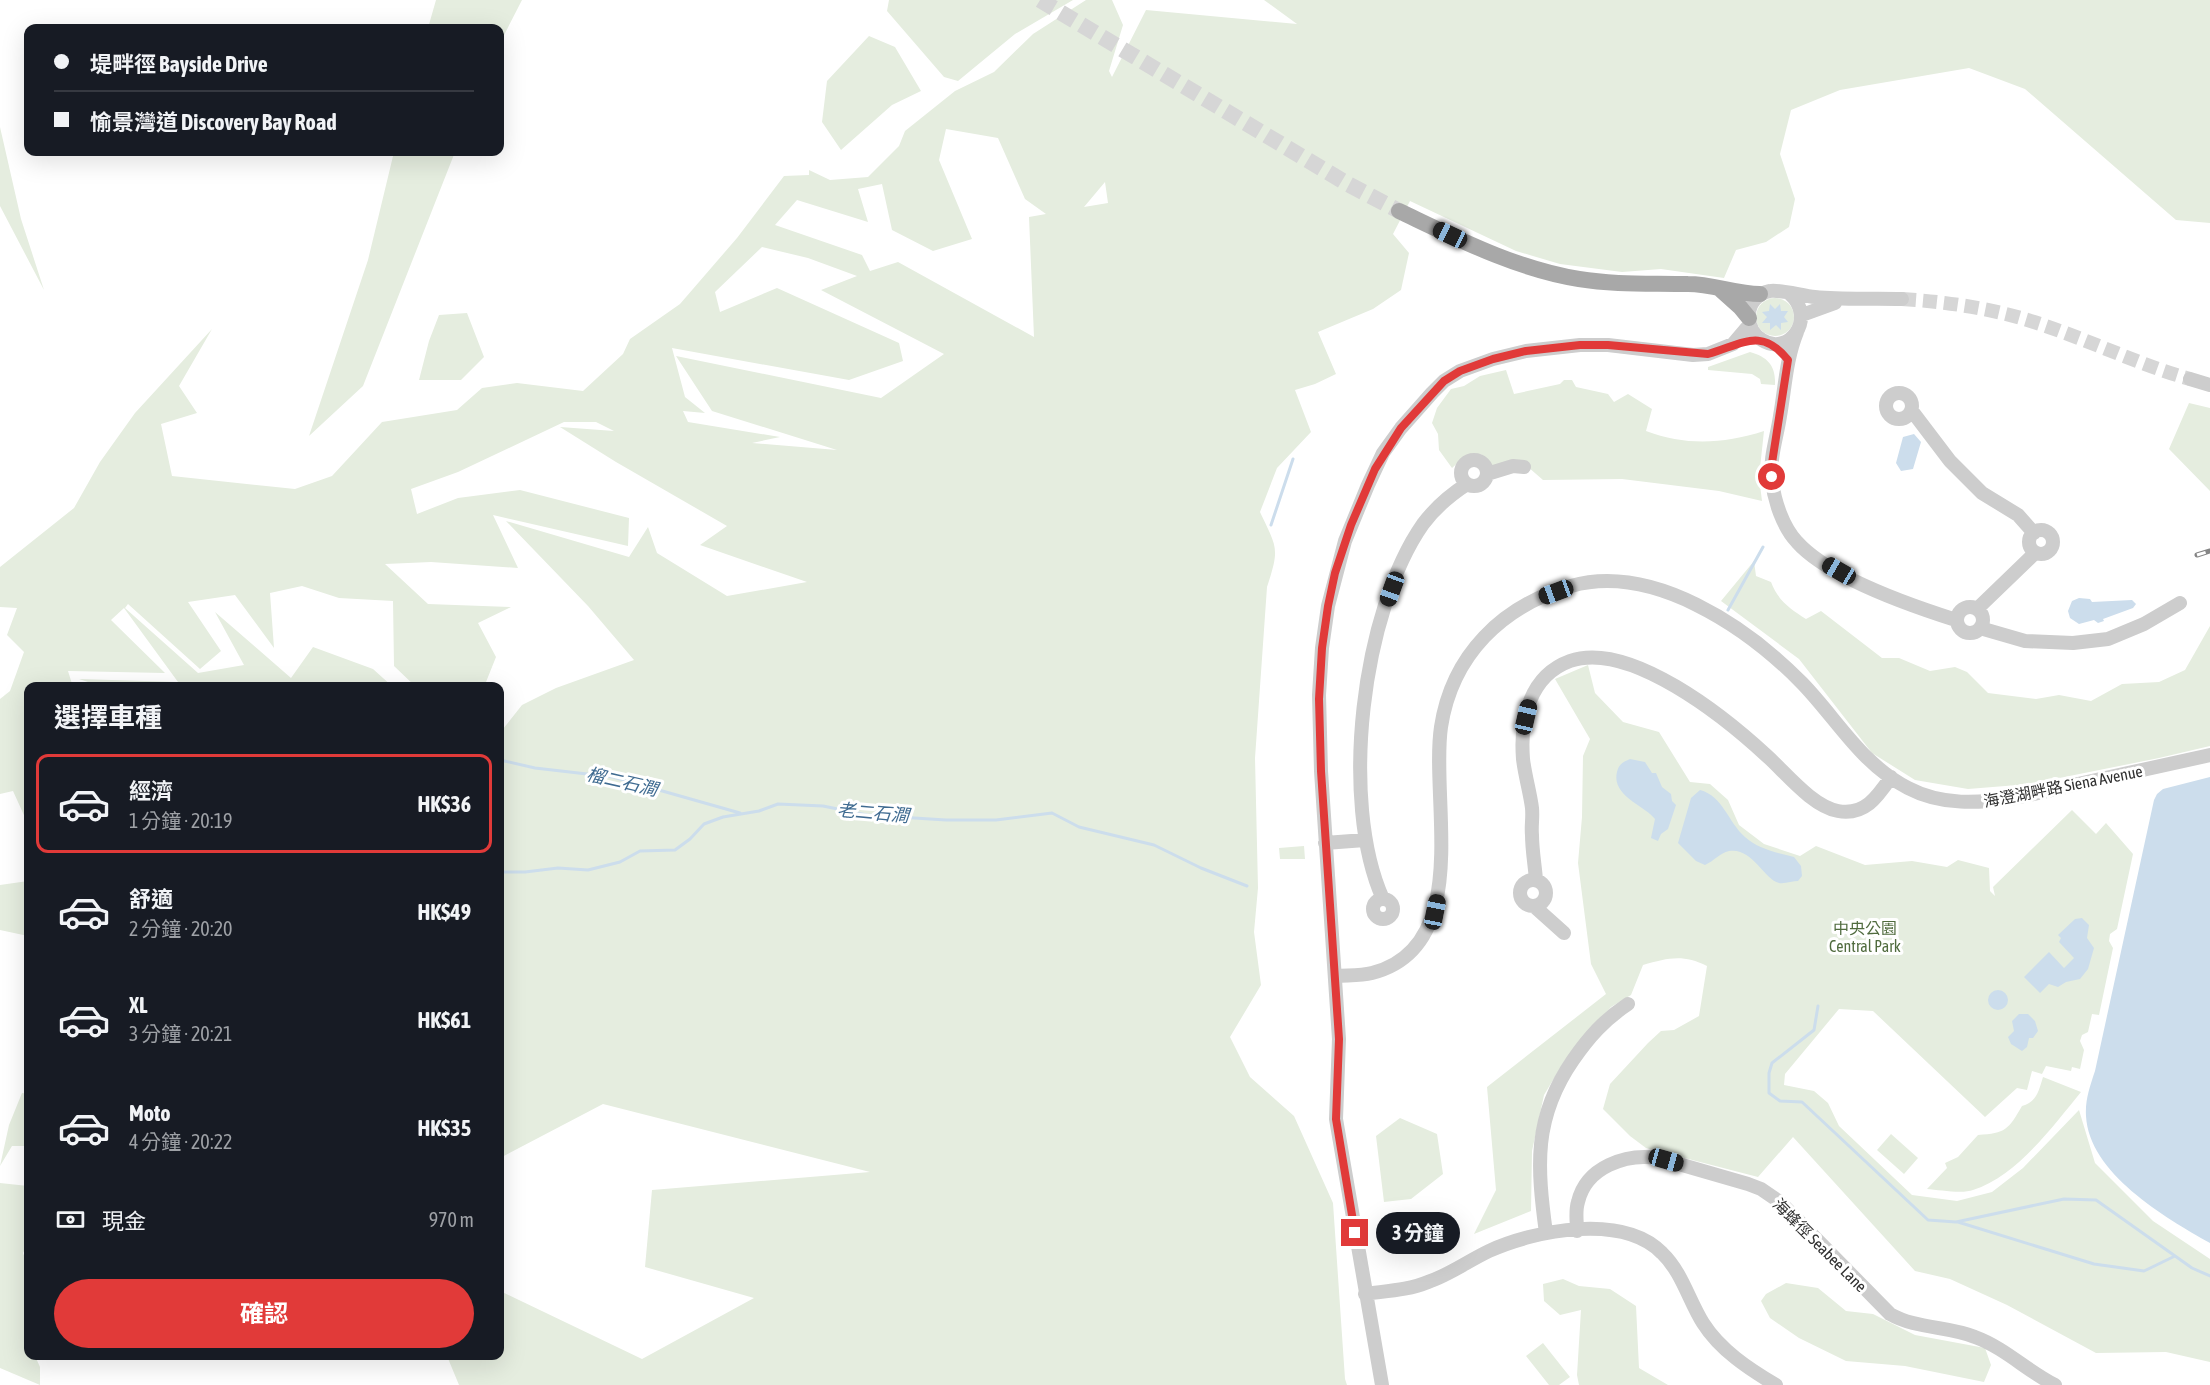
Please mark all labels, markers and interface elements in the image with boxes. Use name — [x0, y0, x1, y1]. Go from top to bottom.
text: 堤畔徑 Bayside Drive — [90, 51, 268, 77]
text: 愉景灣道 Discovery Bay Road — [90, 109, 337, 135]
car — [1430, 219, 1470, 251]
route start — [1758, 463, 1785, 490]
car — [1819, 554, 1859, 588]
car — [1377, 569, 1407, 609]
car — [1536, 577, 1576, 607]
car — [1513, 697, 1539, 737]
text: 選擇車種 — [54, 702, 162, 733]
street label: 海澄湖畔路 Siena Avenue — [1982, 762, 2144, 810]
water label: 榴二石澗 — [585, 763, 662, 801]
icon: car — [57, 777, 111, 831]
text: 經濟 — [129, 778, 173, 804]
text: HK$36 — [418, 791, 471, 817]
water label: 老二石澗 — [836, 799, 913, 826]
text: 1 分鐘 · 20:19 — [129, 809, 232, 832]
icon: car — [57, 885, 111, 939]
text: 舒適 — [129, 886, 173, 912]
car — [1423, 893, 1447, 931]
text: HK$49 — [418, 899, 471, 925]
text: 2 分鐘 · 20:20 — [129, 917, 232, 940]
park label: 中央公園 Central Park — [1829, 919, 1901, 955]
text: XL — [129, 992, 147, 1018]
icon: car — [57, 993, 111, 1047]
text: HK$61 — [418, 1007, 471, 1033]
text: 3 分鐘 · 20:21 — [129, 1022, 232, 1045]
text: Moto — [129, 1100, 171, 1126]
icon: car — [57, 1101, 111, 1155]
text: HK$35 — [418, 1115, 471, 1141]
text: 4 分鐘 · 20:22 — [129, 1130, 232, 1153]
car — [1646, 1146, 1686, 1174]
street label: 海蜂徑 Seabee Lane — [1770, 1195, 1870, 1295]
icon: cash — [54, 1203, 87, 1236]
text: 現金 — [102, 1208, 146, 1234]
text: 970 m — [429, 1208, 474, 1231]
callout: 3 分鐘 — [1376, 1212, 1460, 1254]
route end — [1341, 1219, 1368, 1246]
text: 3 分鐘 — [1392, 1221, 1444, 1244]
button: 確認 — [54, 1279, 474, 1348]

